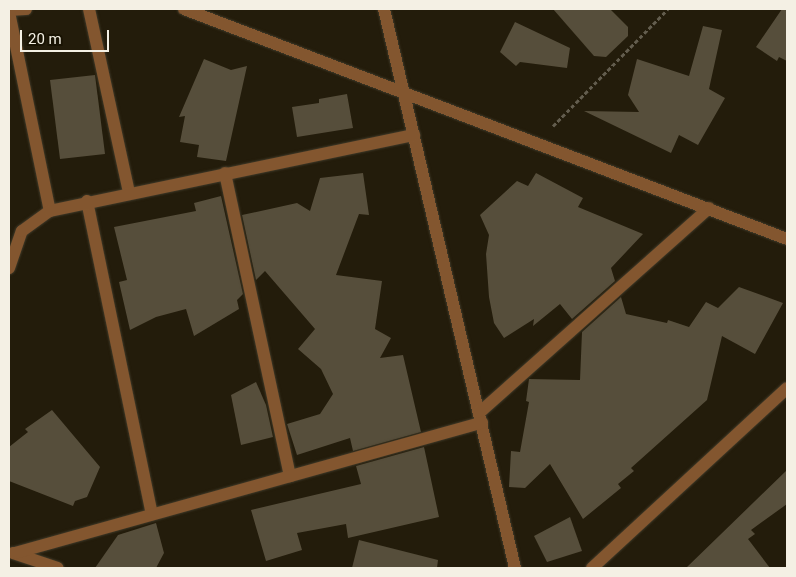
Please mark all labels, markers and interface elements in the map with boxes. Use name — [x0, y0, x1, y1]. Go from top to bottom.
scale bar — [22, 20, 111, 52]
text: 20 m — [28, 30, 62, 48]

